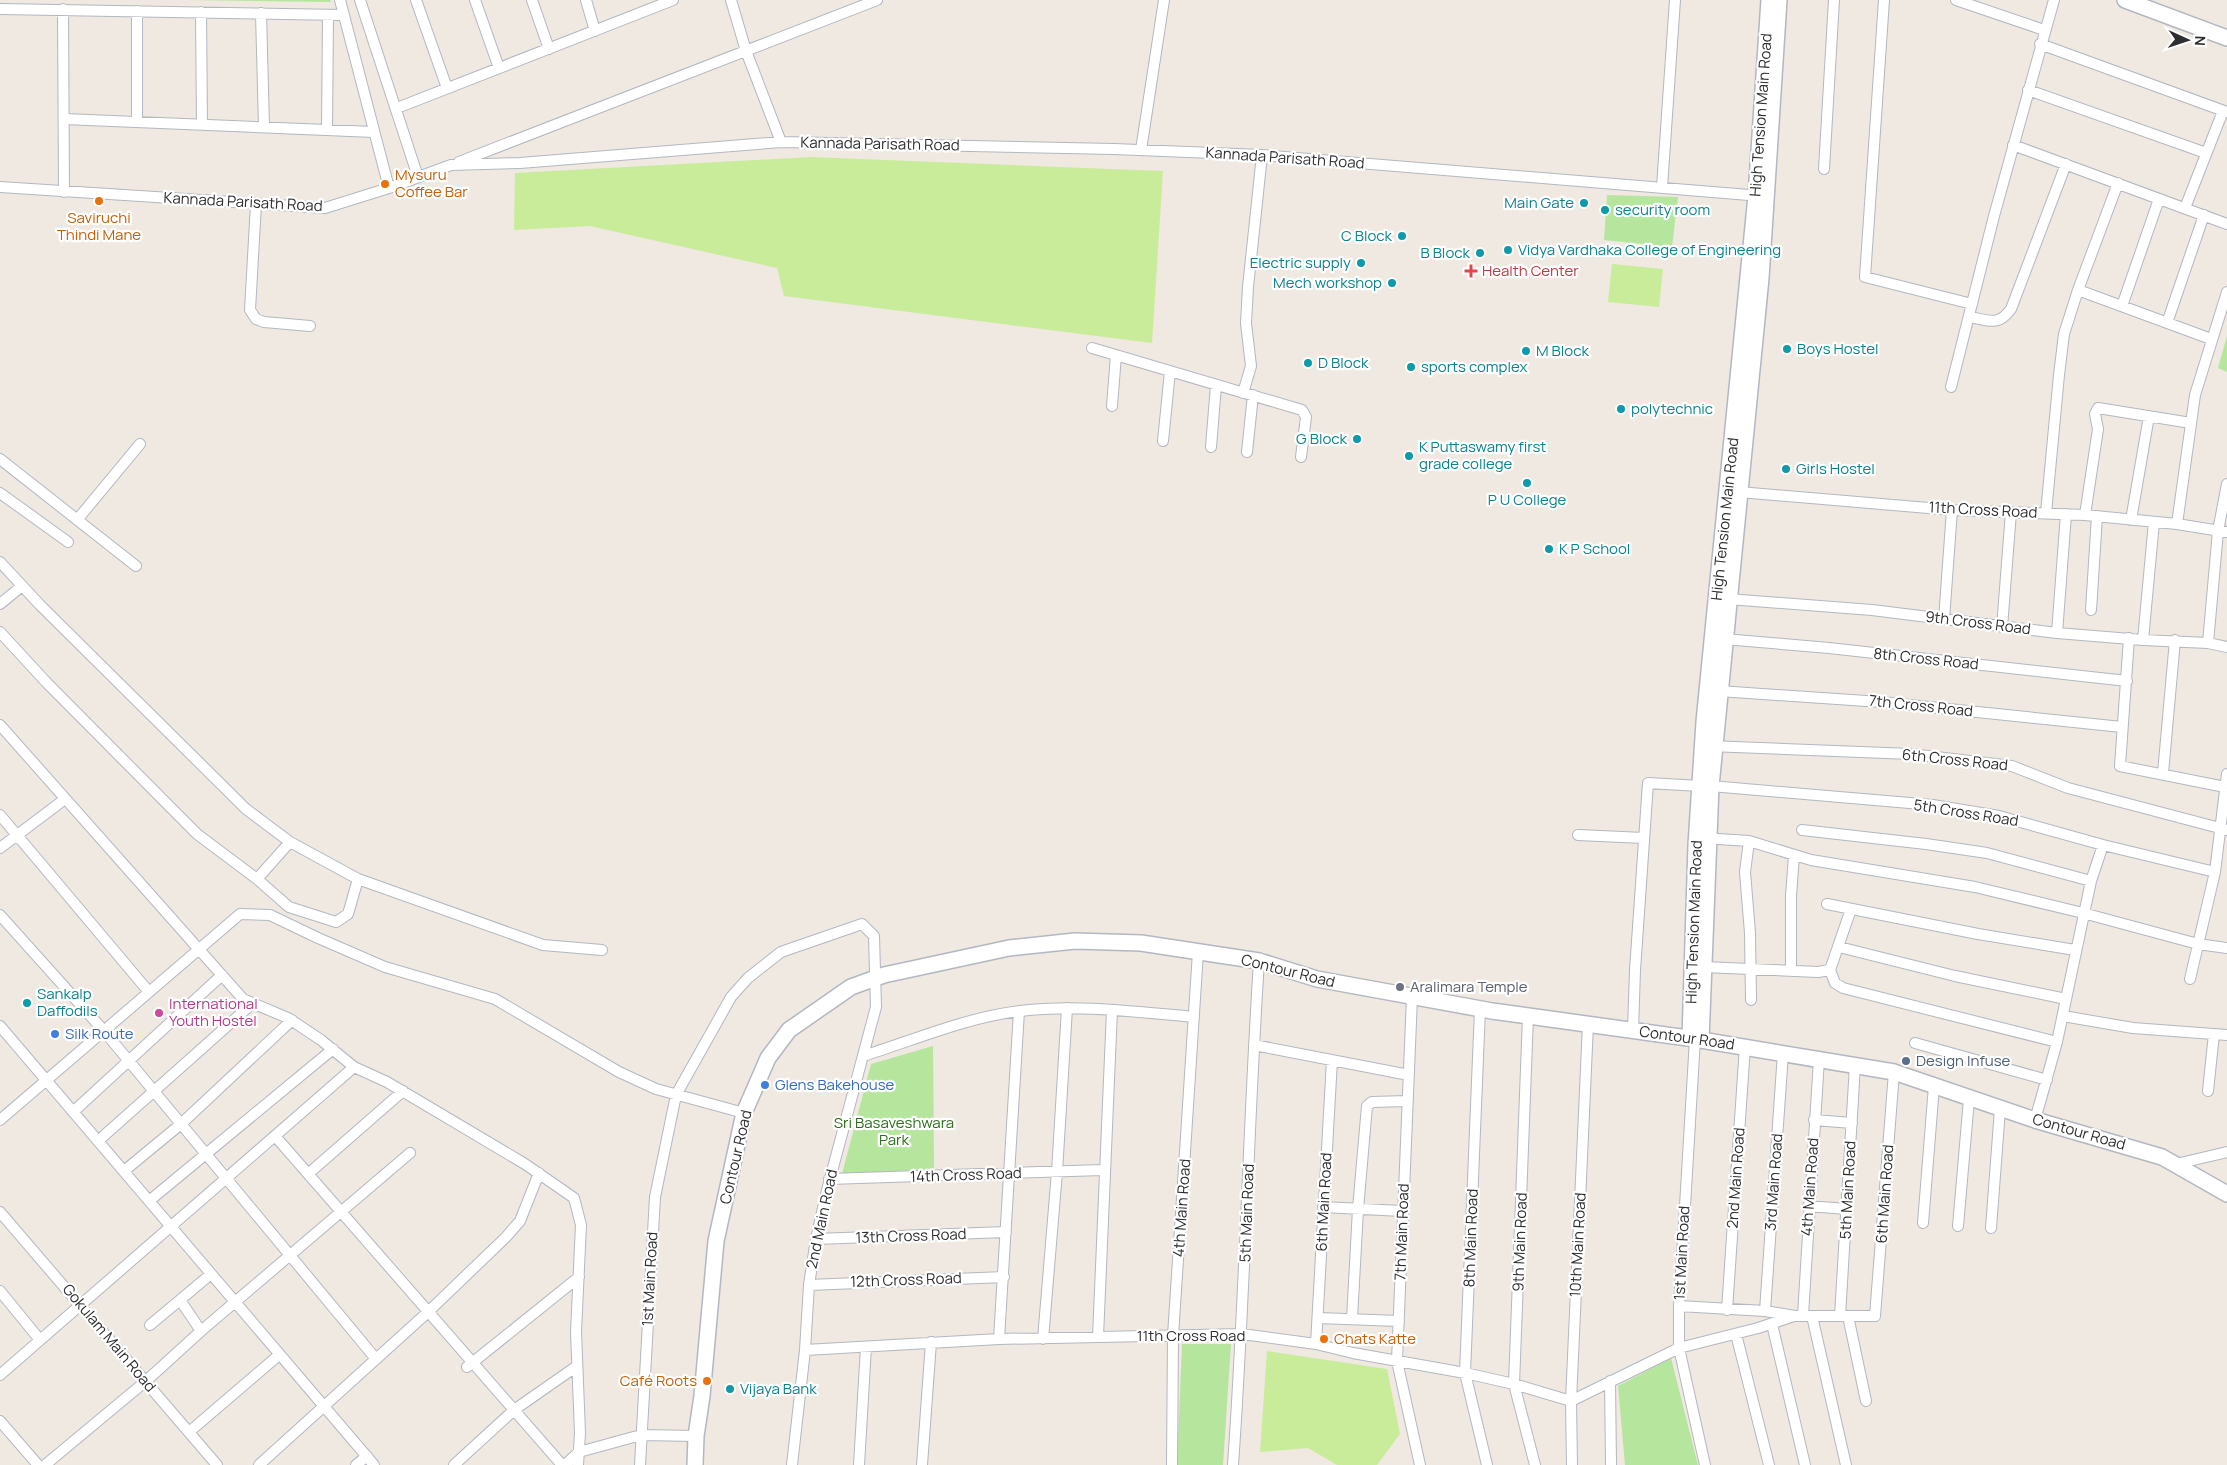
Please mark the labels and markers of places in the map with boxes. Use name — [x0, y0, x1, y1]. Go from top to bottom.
place label: Mysuru Coffee Bar — [395, 164, 468, 202]
marker: Mysuru Coffee Bar — [379, 178, 391, 190]
place label: Main Gate — [1504, 192, 1574, 213]
marker: Saviruchi Thindi Mane — [93, 195, 105, 207]
marker: Main Gate — [1578, 197, 1590, 209]
place label: security room — [1615, 199, 1710, 220]
marker: security room — [1599, 204, 1611, 216]
place label: Saviruchi Thindi Mane — [57, 207, 141, 245]
place label: C Block — [1341, 225, 1393, 246]
marker: C Block — [1396, 230, 1408, 242]
place label: Vidya Vardhaka College of Engineering — [1518, 239, 1781, 260]
place label: B Block — [1420, 242, 1471, 263]
marker: Vidya Vardhaka College of Engineering — [1502, 244, 1514, 256]
marker: B Block — [1474, 247, 1486, 259]
place label: Electric supply — [1250, 252, 1351, 273]
marker: Electric supply — [1355, 257, 1367, 269]
place label: Health Center — [1482, 260, 1579, 281]
marker: Health Center — [1464, 264, 1478, 278]
place label: Mech workshop — [1273, 272, 1382, 293]
marker: Mech workshop — [1386, 277, 1398, 289]
place label: Boys Hostel — [1797, 338, 1878, 359]
place label: M Block — [1536, 340, 1589, 361]
marker: Boys Hostel — [1781, 343, 1793, 355]
marker: M Block — [1520, 345, 1532, 357]
place label: D Block — [1318, 352, 1369, 373]
place label: sports complex — [1421, 356, 1527, 377]
marker: D Block — [1302, 357, 1314, 369]
marker: sports complex — [1405, 361, 1417, 373]
place label: polytechnic — [1631, 398, 1713, 419]
marker: polytechnic — [1615, 403, 1627, 415]
place label: G Block — [1296, 428, 1348, 449]
marker: G Block — [1351, 433, 1363, 445]
place label: K Puttaswamy first grade college — [1419, 436, 1546, 474]
marker: K Puttaswamy first grade college — [1403, 450, 1415, 462]
place label: Girls Hostel — [1796, 458, 1875, 479]
marker: Girls Hostel — [1780, 463, 1792, 475]
marker: P U College — [1521, 477, 1533, 489]
place label: P U College — [1488, 489, 1567, 510]
place label: K P School — [1559, 538, 1630, 559]
marker: K P School — [1543, 543, 1555, 555]
place label: Aralimara Temple — [1410, 976, 1528, 997]
marker: Aralimara Temple — [1394, 981, 1406, 993]
place label: Sankalp Daffodils — [37, 983, 98, 1021]
place label: International Youth Hostel — [169, 993, 258, 1031]
marker: Sankalp Daffodils — [21, 997, 33, 1009]
marker: International Youth Hostel — [153, 1007, 165, 1019]
place label: Silk Route — [65, 1023, 134, 1044]
marker: Silk Route — [49, 1028, 61, 1040]
place label: Design Infuse — [1916, 1050, 2011, 1071]
marker: Design Infuse — [1900, 1055, 1912, 1067]
place label: Glens Bakehouse — [775, 1074, 895, 1095]
marker: Glens Bakehouse — [759, 1079, 771, 1091]
place label: Chats Katte — [1334, 1328, 1416, 1349]
marker: Chats Katte — [1318, 1333, 1330, 1345]
place label: Café Roots — [620, 1370, 697, 1391]
marker: Café Roots — [701, 1375, 713, 1387]
place label: Vijaya Bank — [740, 1378, 817, 1399]
marker: Vijaya Bank — [724, 1383, 736, 1395]

